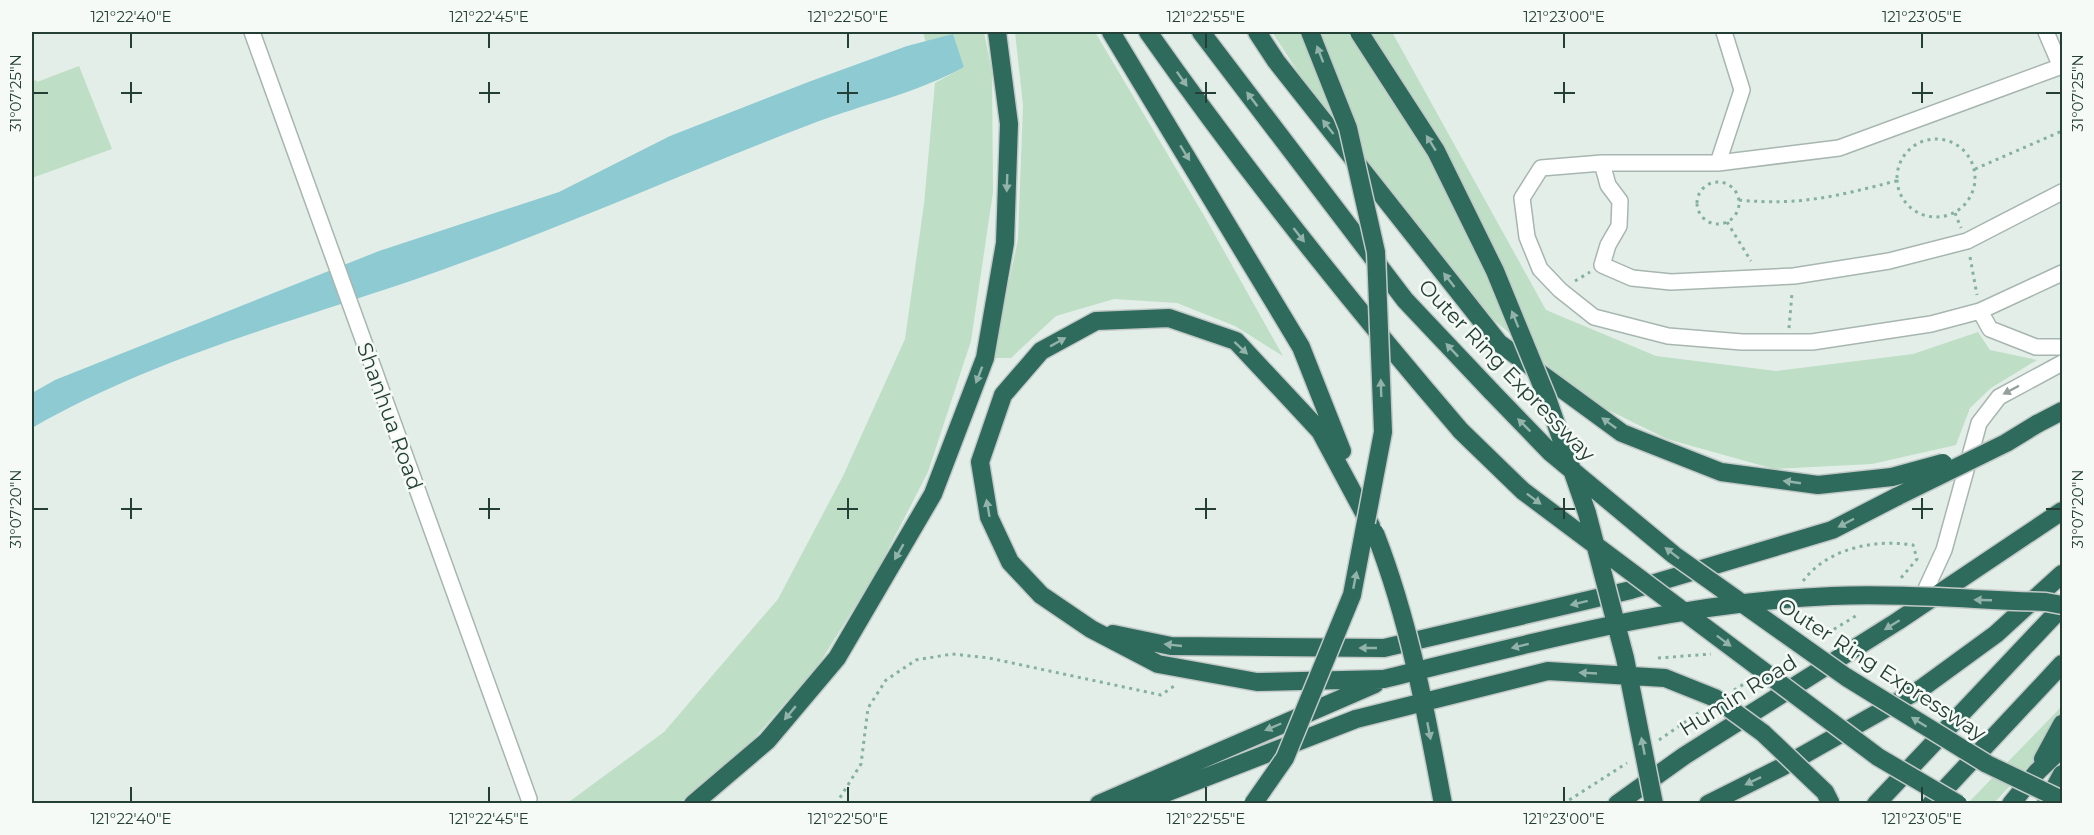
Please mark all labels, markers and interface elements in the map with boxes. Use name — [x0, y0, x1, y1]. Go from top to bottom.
text: 121°22'40"E — [90, 7, 172, 26]
text: 121°22'45"E — [449, 7, 529, 26]
text: 121°22'50"E — [808, 7, 888, 26]
text: 121°22'55"E — [1167, 7, 1245, 26]
text: 121°23'00"E — [1523, 7, 1605, 26]
text: 121°23'05"E — [1882, 7, 1962, 26]
one-way arrow — [1314, 45, 1324, 63]
text: 31°07'25"N — [6, 54, 25, 132]
text: 31°07'25"N — [2068, 54, 2087, 132]
one-way arrow — [1176, 71, 1188, 87]
one-way arrow — [1247, 91, 1259, 106]
one-way arrow — [1322, 119, 1335, 135]
one-way arrow — [1426, 135, 1437, 151]
one-way arrow — [1180, 145, 1191, 161]
one-way arrow — [1002, 173, 1011, 192]
one-way arrow — [1292, 228, 1304, 243]
one-way arrow — [1443, 272, 1456, 288]
street label: Outer Ring Expressway — [1414, 274, 1601, 467]
one-way arrow — [1510, 310, 1519, 328]
one-way arrow — [1050, 337, 1067, 347]
street label: Shanhua Road — [352, 339, 428, 493]
one-way arrow — [1233, 341, 1248, 355]
one-way arrow — [1445, 343, 1459, 357]
one-way arrow — [974, 366, 983, 384]
one-way arrow — [1376, 378, 1385, 397]
one-way arrow — [2002, 385, 2019, 395]
one-way arrow — [1601, 417, 1617, 429]
one-way arrow — [1518, 419, 1532, 433]
text: 31°07'20"N — [6, 469, 25, 549]
text: 31°07'20"N — [2068, 469, 2087, 549]
one-way arrow — [1783, 477, 1802, 486]
one-way arrow — [1526, 493, 1542, 506]
one-way arrow — [983, 498, 992, 517]
one-way arrow — [1837, 518, 1854, 528]
one-way arrow — [894, 544, 904, 561]
one-way arrow — [1664, 547, 1679, 559]
one-way arrow — [1351, 570, 1360, 589]
street label: Outer Ring Expressway — [1773, 592, 1991, 746]
one-way arrow — [1974, 595, 1993, 605]
one-way arrow — [1570, 598, 1588, 608]
one-way arrow — [1884, 620, 1900, 631]
one-way arrow — [1715, 635, 1731, 647]
one-way arrow — [1164, 641, 1183, 650]
one-way arrow — [1511, 642, 1529, 652]
one-way arrow — [1359, 643, 1378, 653]
street label: Humin Road — [1675, 649, 1801, 741]
one-way arrow — [1578, 668, 1597, 678]
one-way arrow — [784, 705, 797, 721]
one-way arrow — [1911, 717, 1927, 728]
one-way arrow — [1425, 721, 1434, 740]
one-way arrow — [1264, 723, 1282, 733]
one-way arrow — [1637, 737, 1647, 755]
one-way arrow — [1745, 776, 1762, 786]
text: 121°22'40"E — [90, 809, 172, 828]
text: 121°22'45"E — [449, 809, 529, 828]
text: 121°22'50"E — [808, 809, 888, 828]
text: 121°22'55"E — [1167, 809, 1245, 828]
text: 121°23'00"E — [1523, 809, 1605, 828]
text: 121°23'05"E — [1882, 809, 1962, 828]

